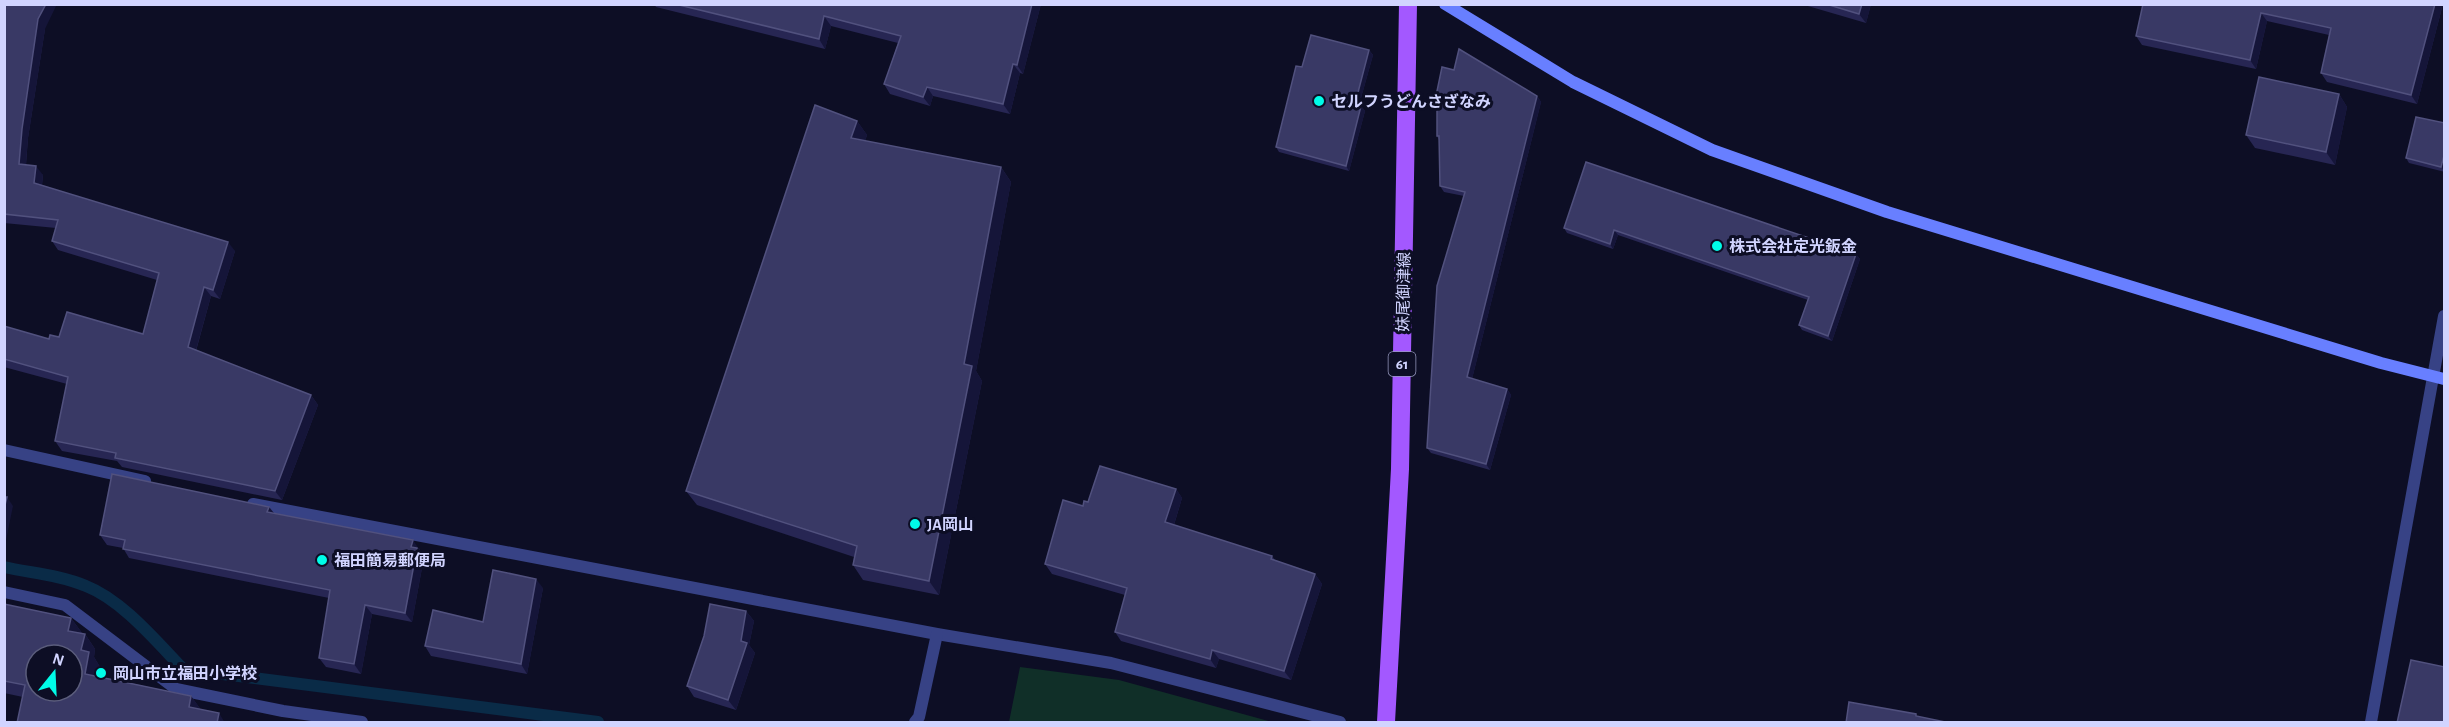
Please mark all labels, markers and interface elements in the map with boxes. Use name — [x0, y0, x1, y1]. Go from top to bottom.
place label: セルフうどんさざなみ — [1331, 93, 1491, 110]
marker: セルフうどんさざなみ — [1312, 94, 1326, 108]
place label: 株式会社定光鈑金 — [1729, 237, 1857, 255]
marker: 株式会社定光鈑金 — [1710, 239, 1724, 253]
street label: 妹尾御津線 — [1394, 252, 1413, 332]
road number: 61 — [1388, 352, 1416, 376]
marker: JA岡山 — [908, 517, 922, 531]
place label: JA岡山 — [927, 517, 974, 533]
place label: 福田簡易郵便局 — [334, 552, 446, 569]
marker: 福田簡易郵便局 — [315, 553, 329, 567]
north arrow — [24, 643, 84, 703]
text: N — [51, 650, 66, 669]
place label: 岡山市立福田小学校 — [113, 665, 257, 682]
marker: 岡山市立福田小学校 — [94, 666, 108, 680]

